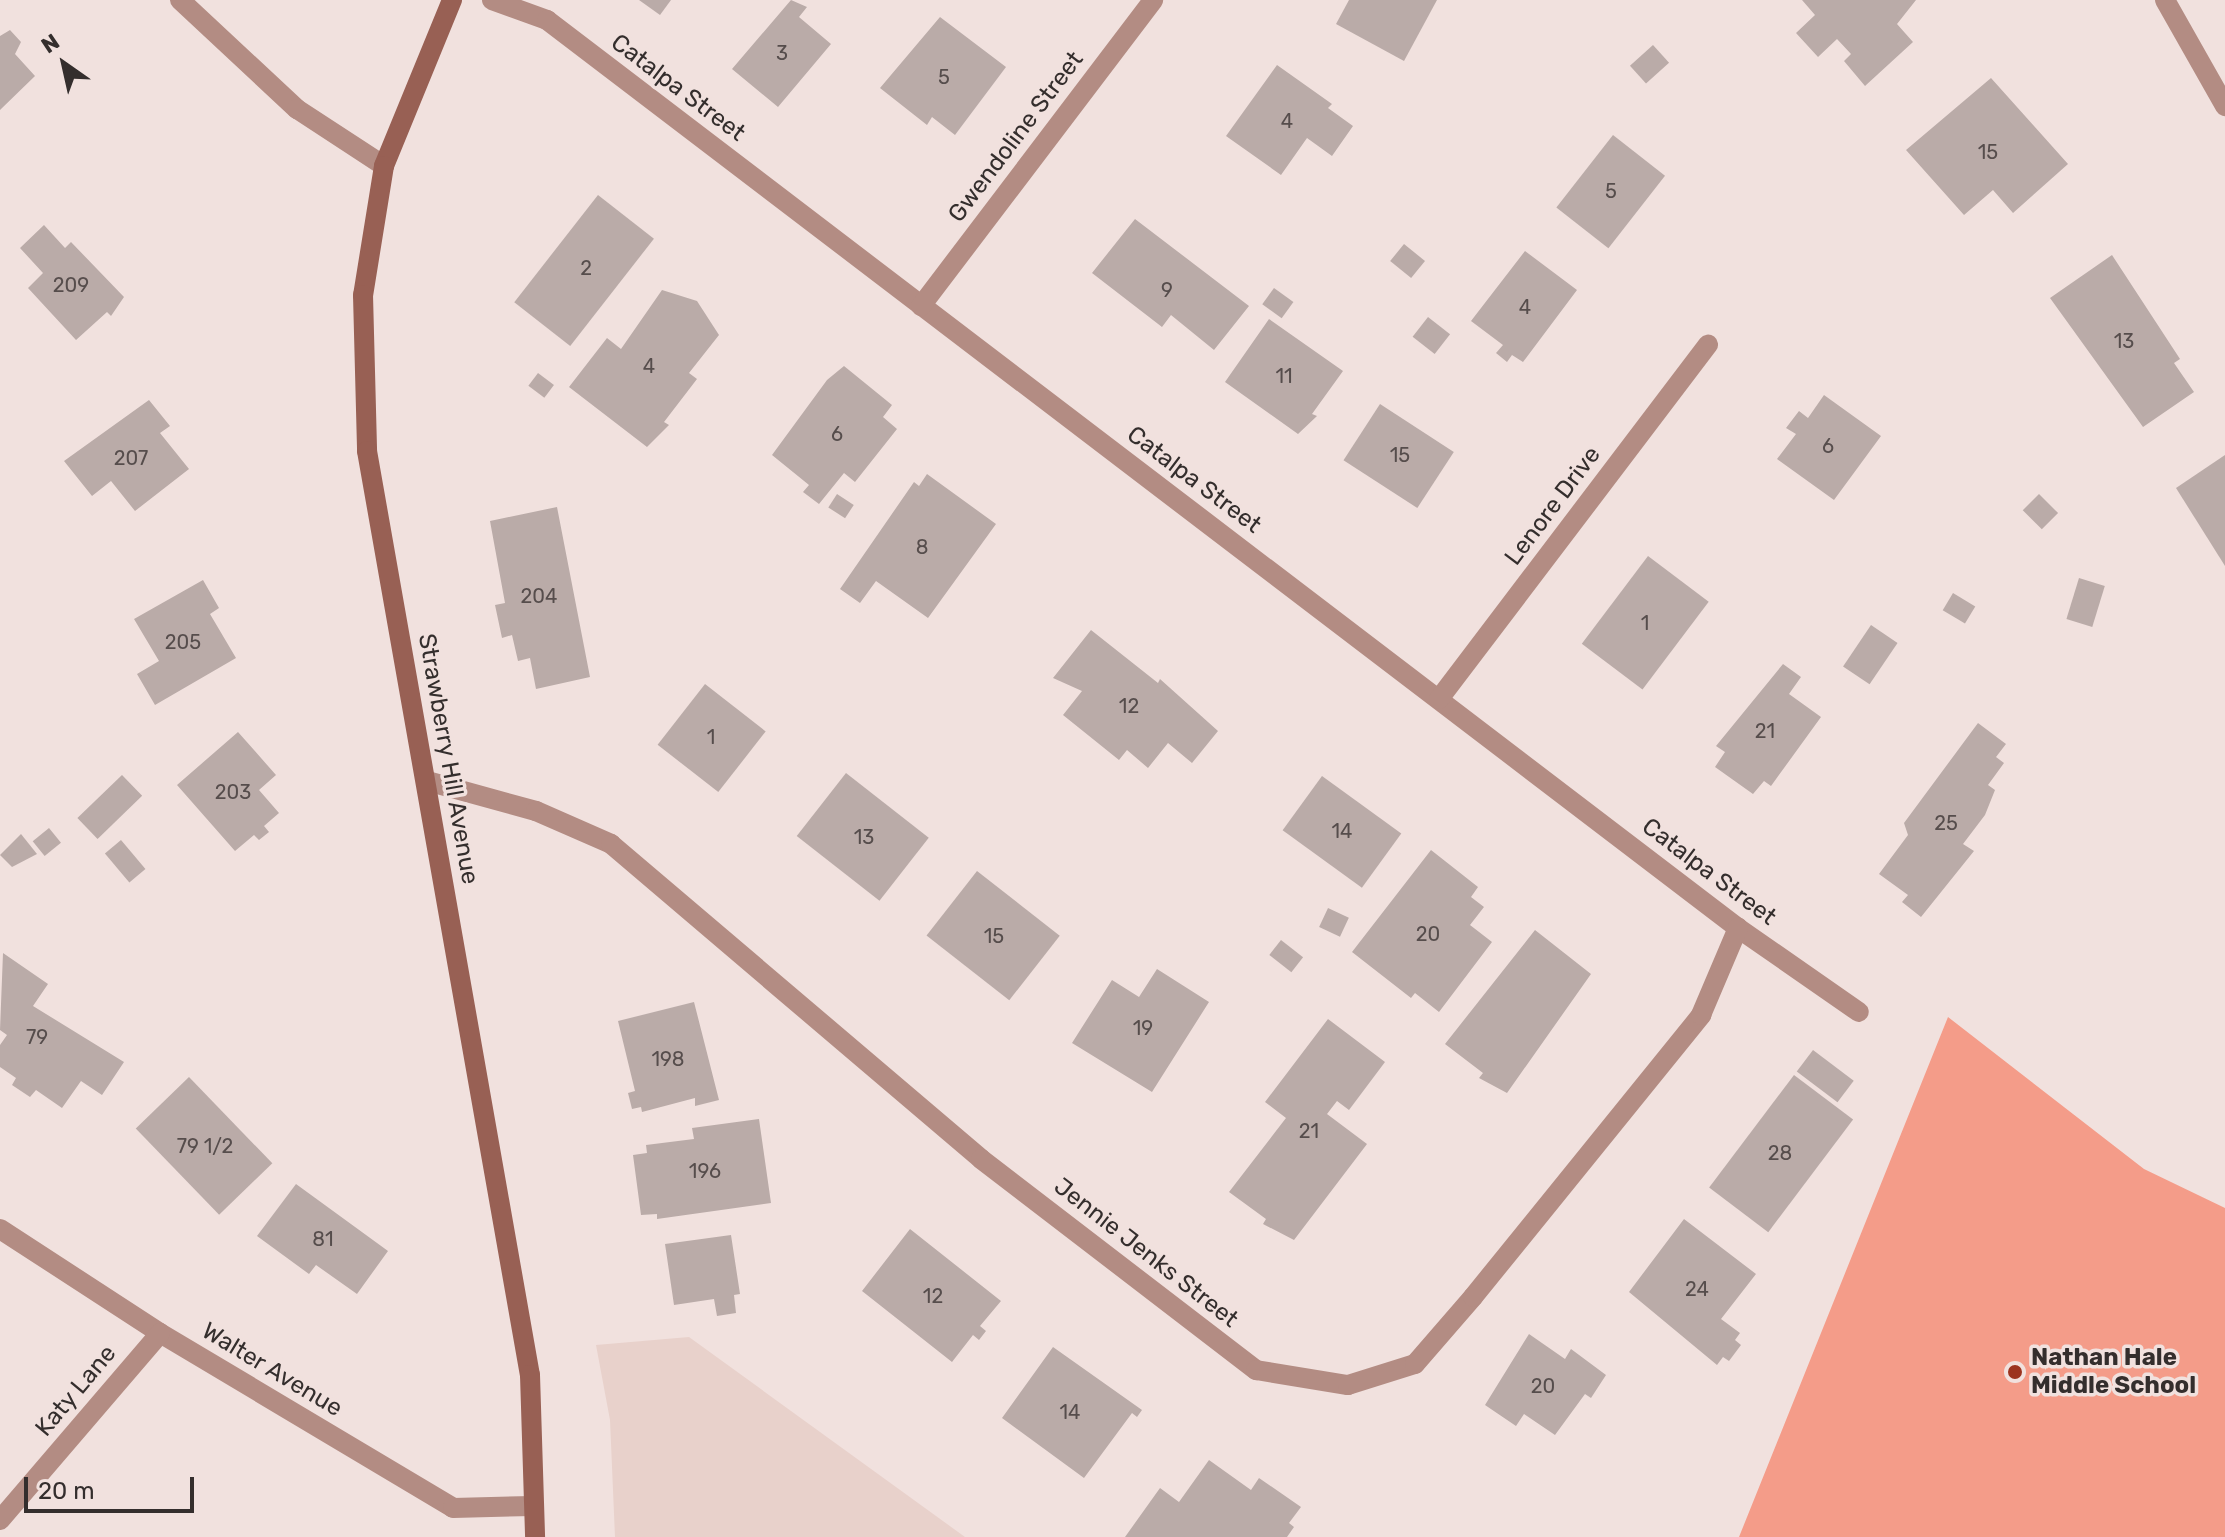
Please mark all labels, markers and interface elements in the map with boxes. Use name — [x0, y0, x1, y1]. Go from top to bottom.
north arrow — [24, 24, 104, 104]
text: N — [36, 28, 64, 59]
street label: Catalpa Street — [605, 28, 751, 148]
house number: 3 — [776, 41, 788, 65]
street label: Gwendoline Street — [942, 46, 1090, 228]
house number: 5 — [938, 65, 950, 89]
house number: 4 — [1281, 109, 1293, 133]
house number: 15 — [1978, 140, 1998, 164]
house number: 5 — [1605, 179, 1617, 203]
house number: 2 — [580, 256, 592, 280]
house number: 209 — [53, 273, 89, 297]
house number: 9 — [1161, 278, 1173, 302]
house number: 4 — [1519, 295, 1531, 319]
house number: 13 — [2114, 329, 2134, 353]
house number: 4 — [643, 354, 655, 378]
house number: 11 — [1275, 364, 1293, 388]
street label: Catalpa Street — [1121, 420, 1267, 540]
house number: 6 — [831, 422, 843, 446]
house number: 6 — [1822, 434, 1834, 458]
street label: Lenore Drive — [1499, 441, 1607, 571]
house number: 15 — [1390, 443, 1410, 467]
house number: 207 — [114, 446, 148, 470]
house number: 8 — [916, 535, 928, 559]
house number: 204 — [521, 584, 557, 608]
house number: 1 — [1641, 611, 1649, 635]
house number: 205 — [165, 630, 201, 654]
street label: Strawberry Hill Avenue — [412, 631, 484, 887]
house number: 12 — [1119, 694, 1139, 718]
house number: 21 — [1755, 719, 1775, 743]
house number: 1 — [707, 725, 715, 749]
house number: 203 — [215, 780, 251, 804]
house number: 25 — [1934, 811, 1958, 835]
street label: Catalpa Street — [1636, 812, 1782, 932]
house number: 14 — [1332, 819, 1352, 843]
house number: 13 — [854, 825, 874, 849]
house number: 20 — [1416, 922, 1440, 946]
house number: 15 — [984, 924, 1004, 948]
house number: 19 — [1133, 1016, 1153, 1040]
house number: 79 — [26, 1025, 48, 1049]
house number: 198 — [651, 1047, 685, 1071]
house number: 21 — [1299, 1119, 1319, 1143]
house number: 79 1/2 — [177, 1134, 233, 1158]
house number: 28 — [1768, 1141, 1792, 1165]
house number: 196 — [689, 1159, 721, 1183]
street label: Jennie Jenks Street — [1048, 1172, 1244, 1334]
house number: 81 — [312, 1227, 334, 1251]
house number: 24 — [1685, 1277, 1709, 1301]
house number: 12 — [923, 1284, 943, 1308]
street label: Walter Avenue — [196, 1317, 348, 1423]
street label: Katy Lane — [29, 1339, 123, 1443]
place label: Nathan Hale Middle School — [2031, 1344, 2196, 1400]
marker: Nathan Hale Middle School — [2006, 1363, 2024, 1381]
house number: 20 — [1531, 1374, 1555, 1398]
house number: 14 — [1060, 1400, 1080, 1424]
scale bar — [28, 1461, 198, 1511]
text: 20 m — [38, 1477, 95, 1505]

